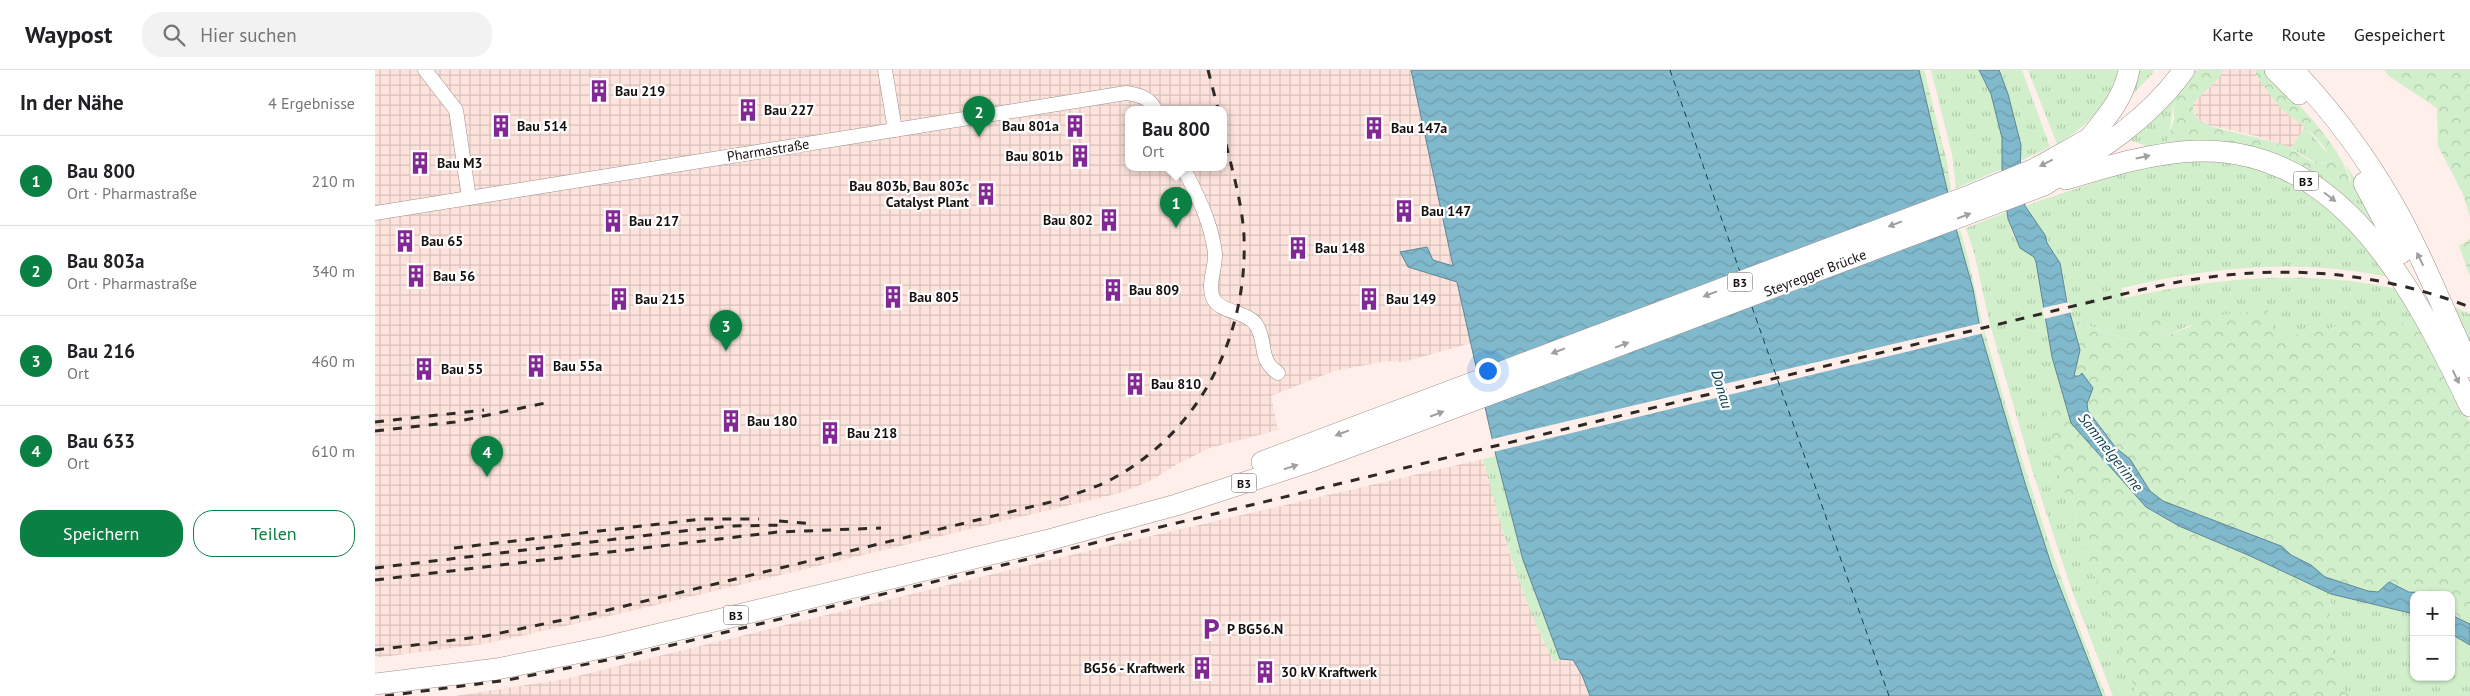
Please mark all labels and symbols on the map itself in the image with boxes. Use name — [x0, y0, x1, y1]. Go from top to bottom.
building icon: Bau 219 — [586, 78, 612, 104]
place label: Bau 219 — [615, 82, 665, 100]
pin: 2 — [963, 96, 995, 137]
building icon: Bau 227 — [735, 97, 761, 123]
place label: Bau 227 — [764, 101, 814, 119]
building icon: Bau 514 — [488, 113, 514, 139]
building icon: Bau 801a — [1062, 113, 1088, 139]
building icon: Bau 147a — [1361, 115, 1387, 141]
place label: Bau 514 — [517, 117, 567, 135]
place label: Bau 801a — [1002, 117, 1059, 135]
place label: Bau 147a — [1391, 119, 1447, 137]
street label: Pharmastraße — [725, 135, 811, 165]
building icon: Bau 801b — [1067, 143, 1093, 169]
place label: Bau 801b — [1005, 147, 1063, 165]
building icon: Bau M3 — [407, 150, 433, 176]
one-way arrow — [2136, 153, 2152, 161]
place label: Bau M3 — [437, 154, 482, 172]
one-way arrow — [2038, 159, 2053, 167]
road number: B3 — [2293, 172, 2319, 190]
place label: Bau 803b, Bau 803c Catalyst Plant — [849, 177, 969, 211]
building icon: Bau 803b, Bau 803c Catalyst Plant — [973, 181, 999, 207]
pin: 1 — [1160, 187, 1192, 228]
one-way arrow — [2323, 192, 2336, 203]
building icon: Bau 147 — [1391, 198, 1417, 224]
place label: Bau 147 — [1421, 202, 1471, 220]
building icon: Bau 802 — [1096, 207, 1122, 233]
building icon: Bau 217 — [600, 208, 626, 234]
place label: Bau 802 — [1043, 211, 1093, 229]
place label: Bau 217 — [629, 212, 679, 230]
one-way arrow — [1956, 212, 1971, 219]
one-way arrow — [1887, 220, 1902, 228]
building icon: Bau 65 — [392, 228, 418, 254]
place label: Bau 65 — [421, 232, 463, 250]
building icon: Bau 148 — [1285, 235, 1311, 261]
place label: Bau 148 — [1315, 239, 1365, 257]
street label: Steyregger Brücke — [1761, 245, 1869, 301]
one-way arrow — [2416, 252, 2424, 266]
building icon: Bau 56 — [403, 263, 429, 289]
place label: Bau 56 — [433, 267, 475, 285]
road number: B3 — [1727, 272, 1753, 292]
building icon: Bau 809 — [1100, 277, 1126, 303]
place label: Bau 809 — [1129, 281, 1179, 299]
building icon: Bau 805 — [880, 284, 906, 310]
building icon: Bau 215 — [606, 286, 632, 312]
building icon: Bau 149 — [1356, 286, 1382, 312]
place label: Bau 805 — [909, 288, 959, 306]
place label: Bau 215 — [635, 290, 685, 308]
place label: Bau 149 — [1386, 290, 1436, 308]
one-way arrow — [1702, 290, 1717, 298]
pin: 3 — [710, 310, 742, 351]
one-way arrow — [1615, 341, 1630, 348]
one-way arrow — [1550, 347, 1565, 355]
building icon: Bau 55a — [523, 353, 549, 379]
building icon: Bau 55 — [411, 356, 437, 382]
place label: Bau 55a — [553, 357, 602, 375]
your location — [1475, 358, 1501, 384]
place label: Bau 55 — [441, 360, 483, 378]
water label: Donau — [1707, 367, 1737, 411]
one-way arrow — [2452, 370, 2460, 384]
building icon: Bau 810 — [1122, 371, 1148, 397]
place label: Bau 810 — [1151, 375, 1201, 393]
building icon: Bau 180 — [718, 408, 744, 434]
water label: Sammelgerinne — [2074, 409, 2148, 495]
one-way arrow — [1430, 410, 1445, 417]
place label: Bau 180 — [747, 412, 797, 430]
building icon: Bau 218 — [817, 420, 843, 446]
place label: Bau 218 — [847, 424, 897, 442]
one-way arrow — [1334, 429, 1349, 437]
pin: 4 — [471, 436, 503, 477]
one-way arrow — [1284, 463, 1299, 470]
road number: B3 — [1231, 473, 1257, 492]
road number: B3 — [723, 606, 749, 624]
parking icon: P BG56.N — [1198, 616, 1224, 642]
place label: P BG56.N — [1227, 620, 1283, 638]
building icon: BG56 - Kraftwerk — [1189, 655, 1215, 681]
place label: BG56 - Kraftwerk — [1084, 659, 1185, 677]
building icon: 30 kV Kraftwerk — [1252, 659, 1278, 685]
place label: 30 kV Kraftwerk — [1281, 663, 1377, 681]

